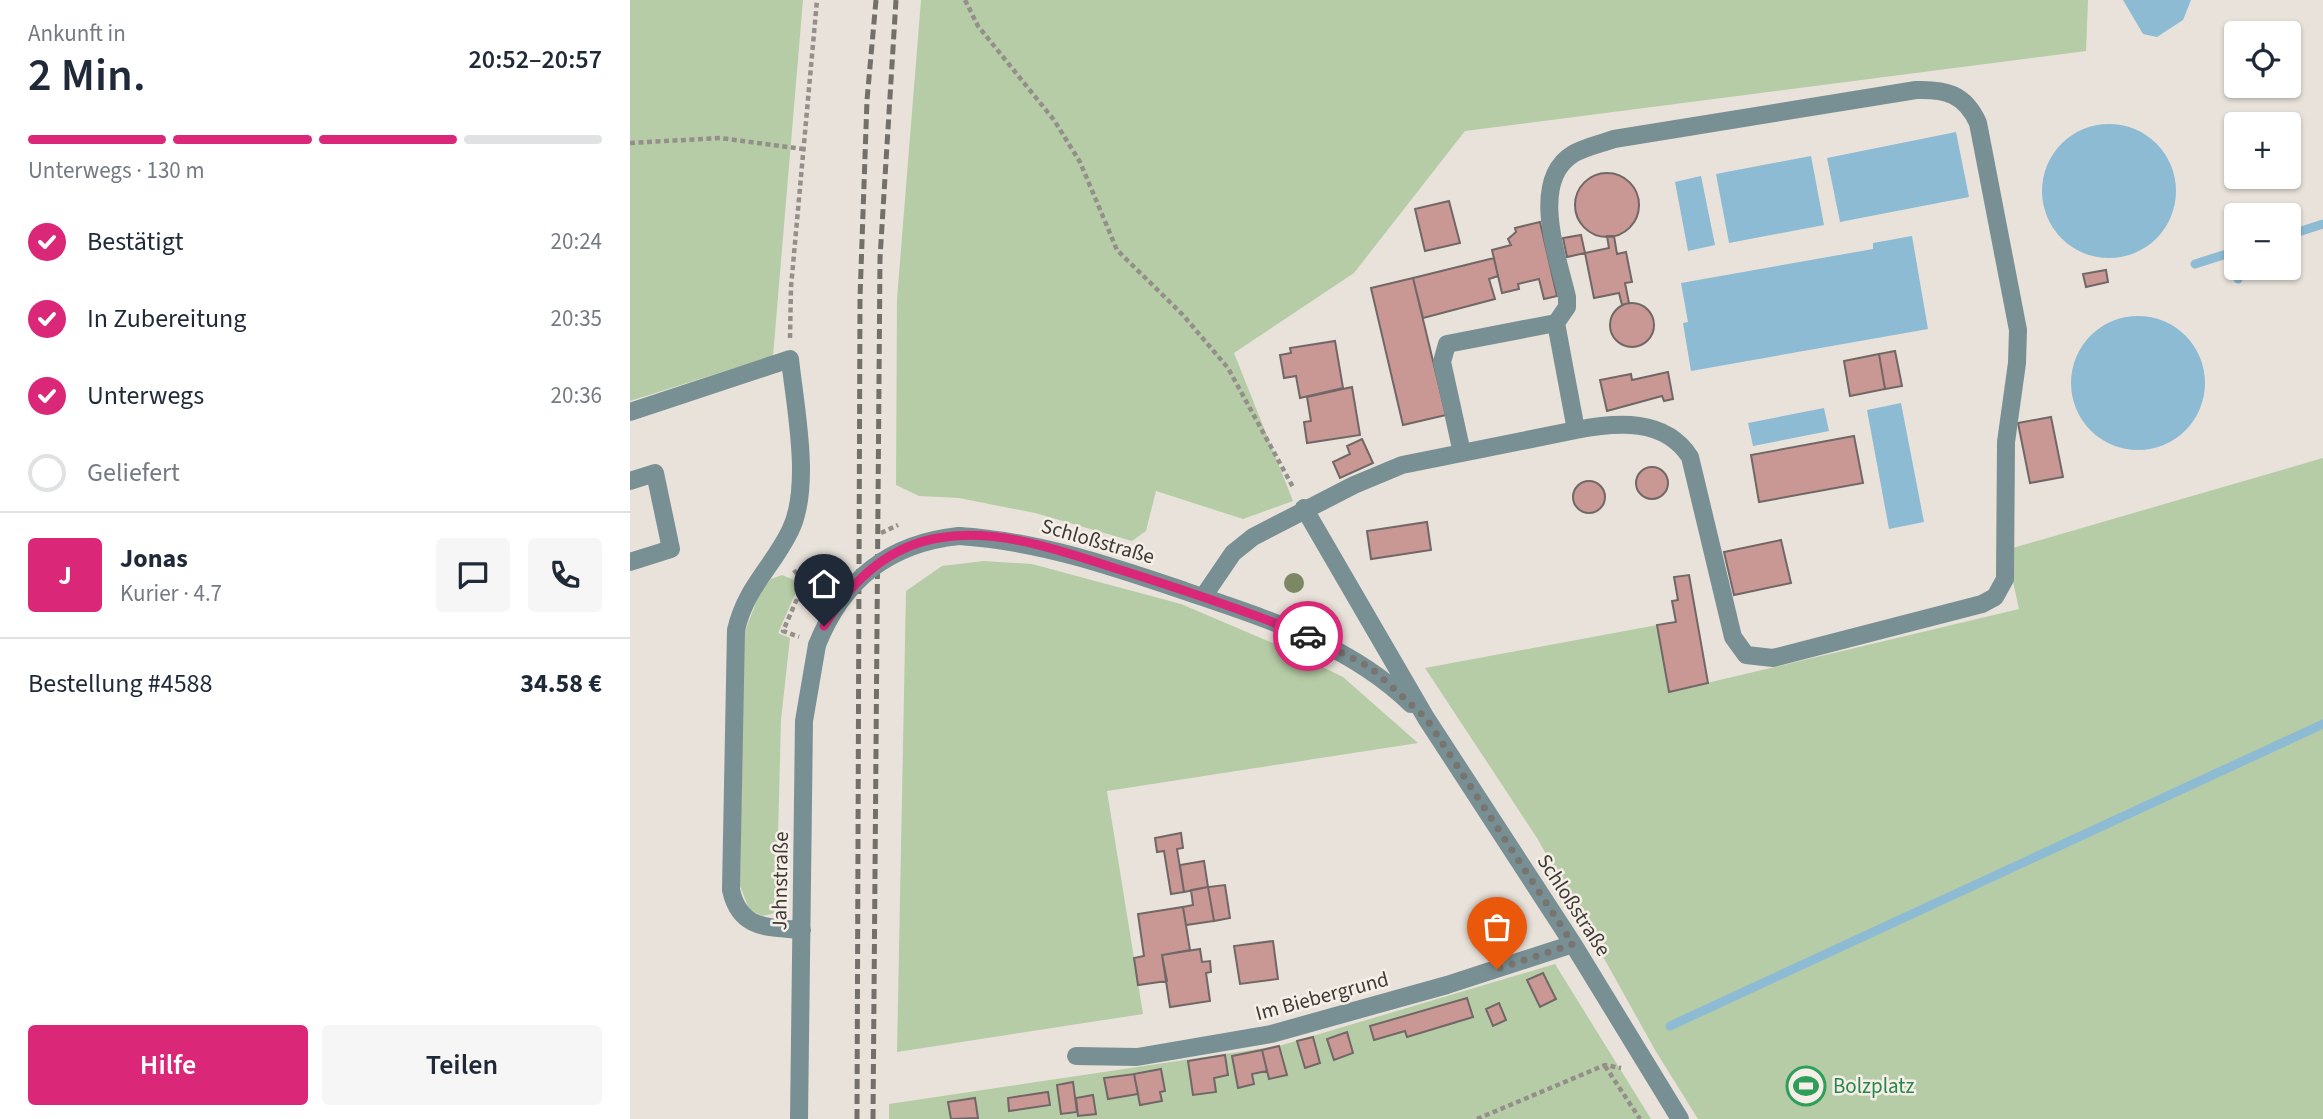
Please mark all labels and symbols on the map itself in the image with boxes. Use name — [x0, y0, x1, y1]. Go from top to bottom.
street label: Schloßstraße — [1038, 511, 1158, 571]
pin — [794, 554, 854, 626]
courier — [1273, 601, 1343, 671]
street label: Jahnstraße — [764, 831, 796, 931]
street label: Schloßstraße — [1530, 848, 1618, 962]
pin — [1467, 897, 1527, 969]
street label: Im Biebergrund — [1252, 964, 1392, 1028]
sports icon: Bolzplatz — [1785, 1065, 1827, 1107]
place label: Bolzplatz — [1833, 1071, 1914, 1101]

